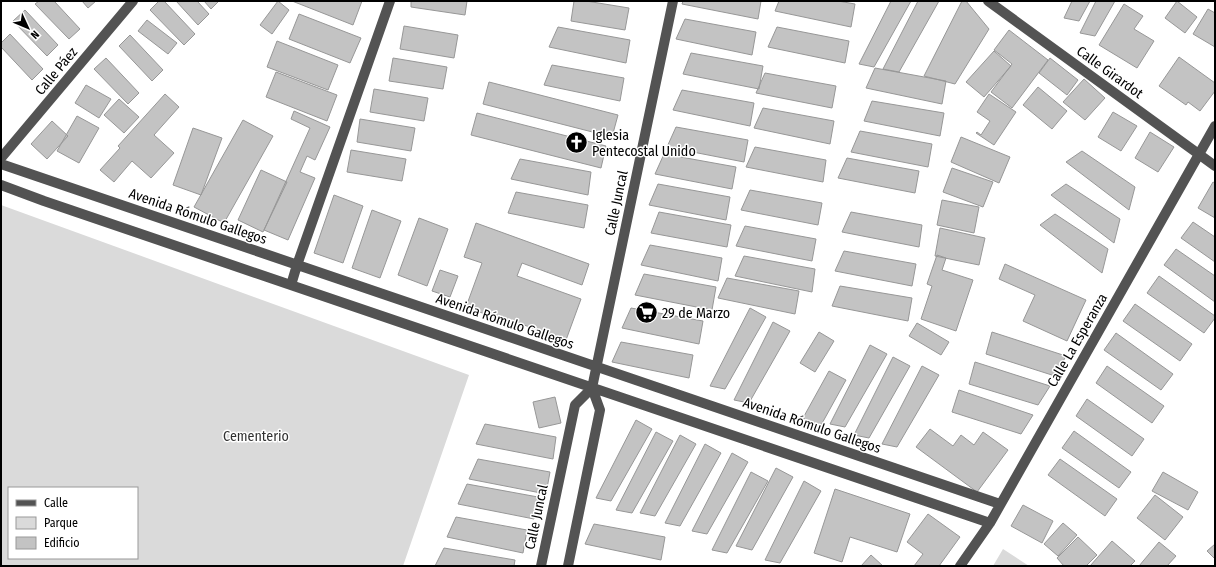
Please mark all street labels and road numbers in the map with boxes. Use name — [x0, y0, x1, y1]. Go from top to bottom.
street label: Calle Girardot — [1073, 43, 1147, 102]
street label: Calle Páez — [32, 44, 82, 99]
street label: Calle Juncal — [601, 169, 632, 237]
street label: Avenida Rómulo Gallegos — [127, 185, 269, 248]
street label: Avenida Rómulo Gallegos — [434, 290, 576, 353]
street label: Calle La Esperanza — [1044, 290, 1111, 390]
street label: Avenida Rómulo Gallegos — [741, 394, 883, 457]
street label: Calle Juncal — [521, 483, 552, 551]

